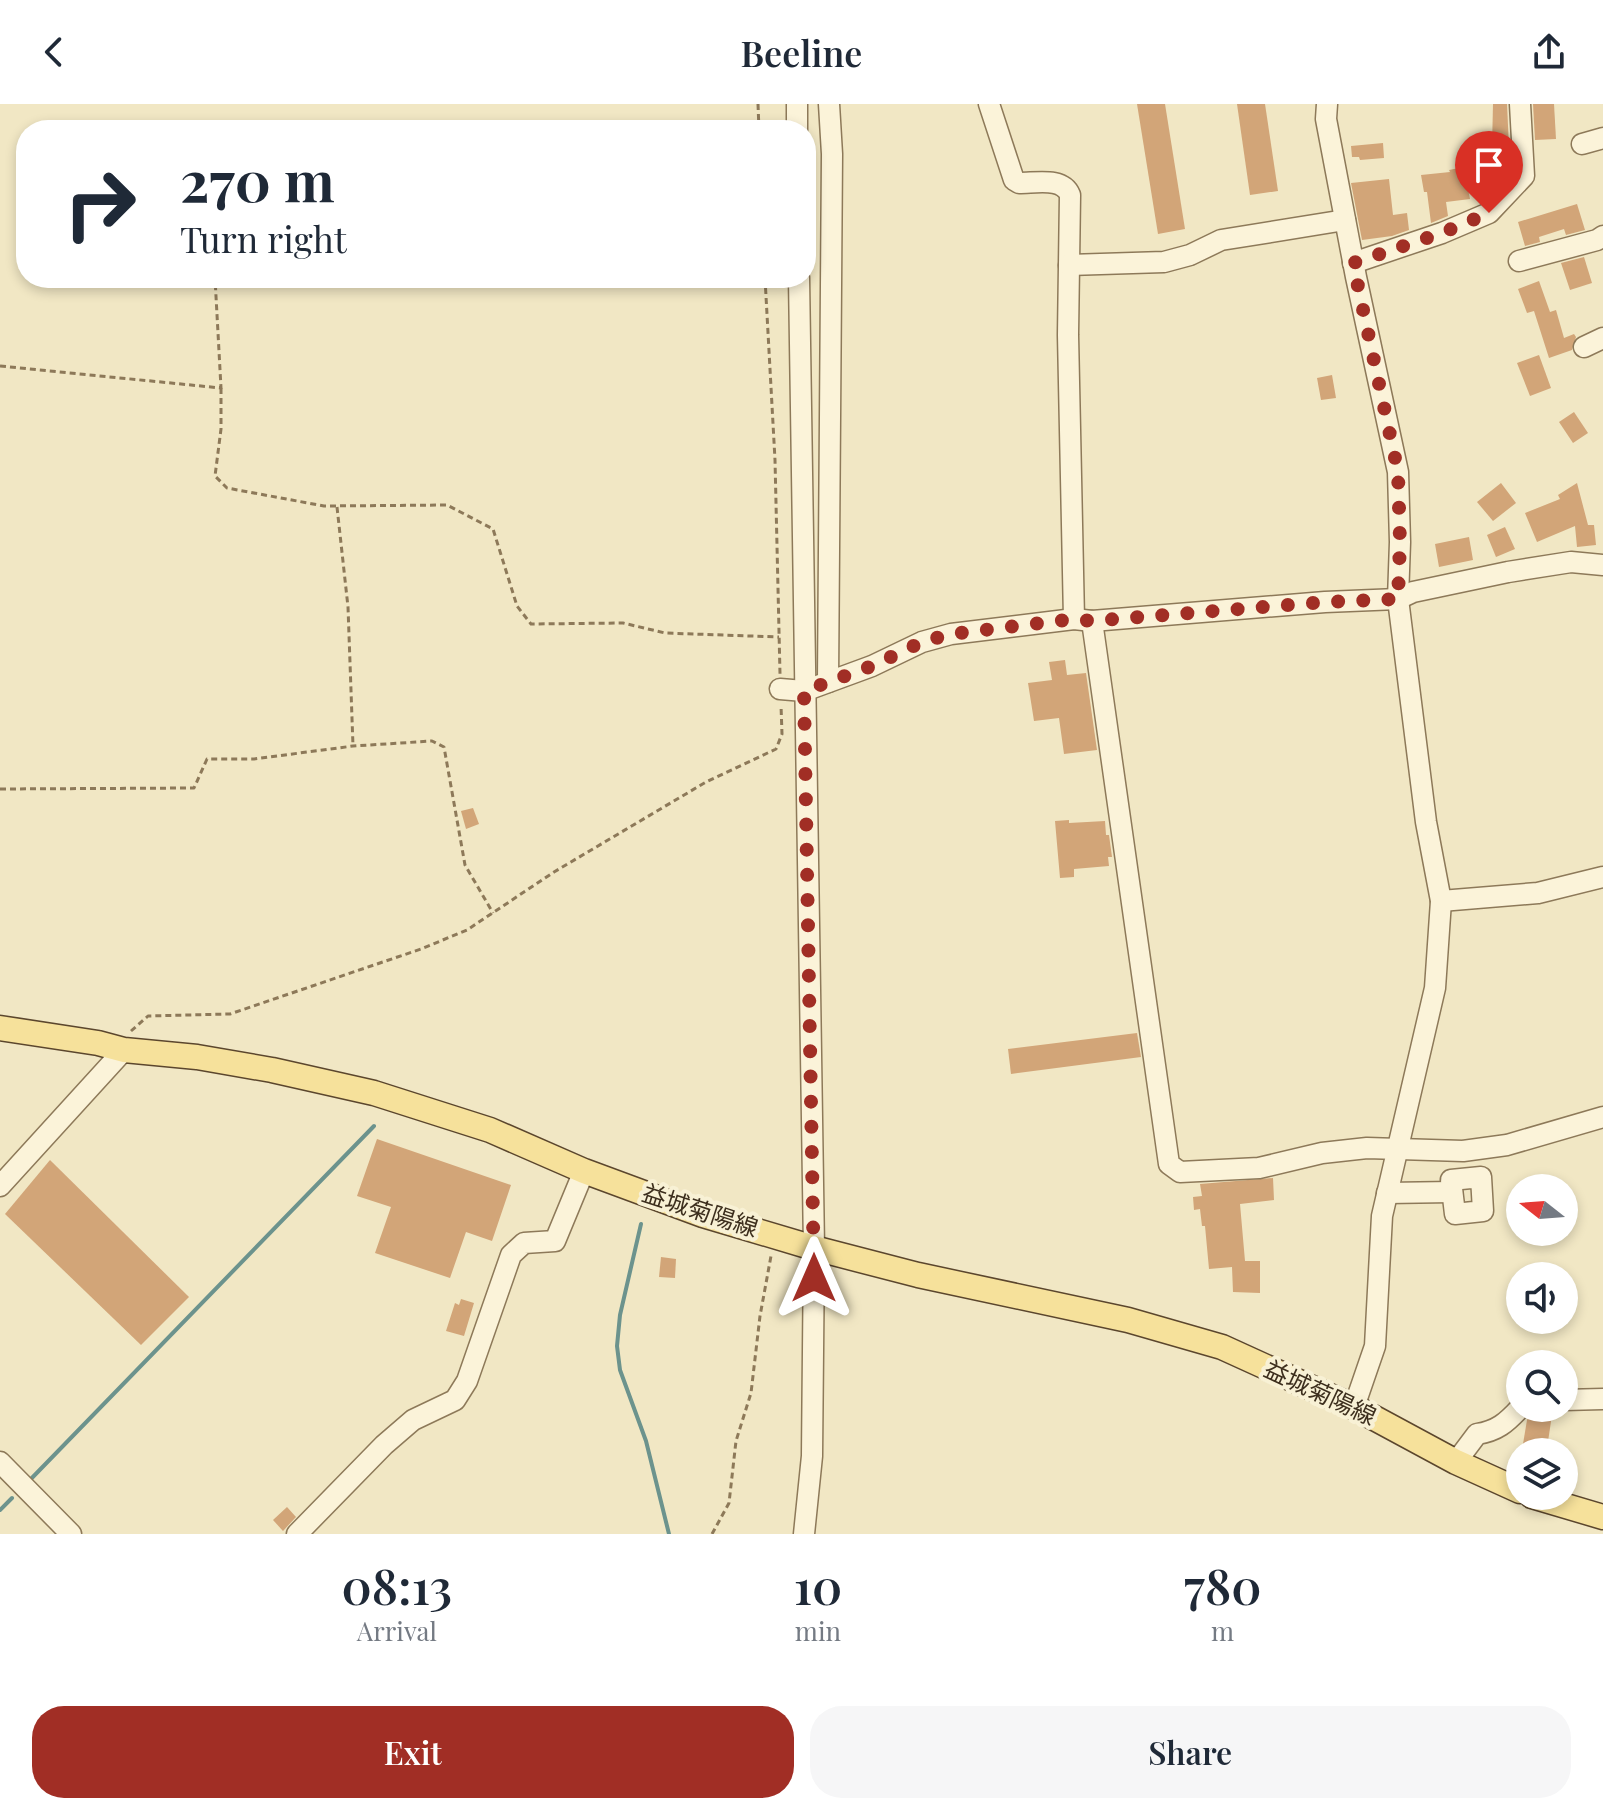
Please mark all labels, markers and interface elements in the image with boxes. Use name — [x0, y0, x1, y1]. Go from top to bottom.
text: Beeline — [740, 28, 863, 76]
icon: back — [32, 30, 76, 74]
icon: share — [1527, 30, 1571, 74]
pin — [1455, 131, 1523, 213]
text: 270 m — [180, 142, 335, 217]
icon: arrive — [1467, 143, 1511, 187]
icon: right — [48, 152, 152, 256]
text: Turn right — [180, 214, 347, 262]
north arrow — [1506, 1174, 1578, 1246]
map controls — [1506, 1174, 1578, 1510]
street label: 益城菊陽線 — [639, 1175, 763, 1243]
position arrow — [772, 1236, 856, 1320]
button: sound — [1506, 1262, 1578, 1334]
button: search — [1506, 1350, 1578, 1422]
street label: 益城菊陽線 — [1260, 1351, 1382, 1431]
button: layers — [1506, 1438, 1578, 1510]
text: 08:13 — [342, 1553, 452, 1617]
text: 10 — [794, 1553, 842, 1617]
text: 780 — [1184, 1553, 1261, 1617]
text: Arrival — [357, 1613, 437, 1648]
text: min — [795, 1613, 841, 1648]
text: m — [1211, 1613, 1234, 1648]
button: Exit — [32, 1706, 794, 1798]
button: Share — [810, 1706, 1571, 1798]

